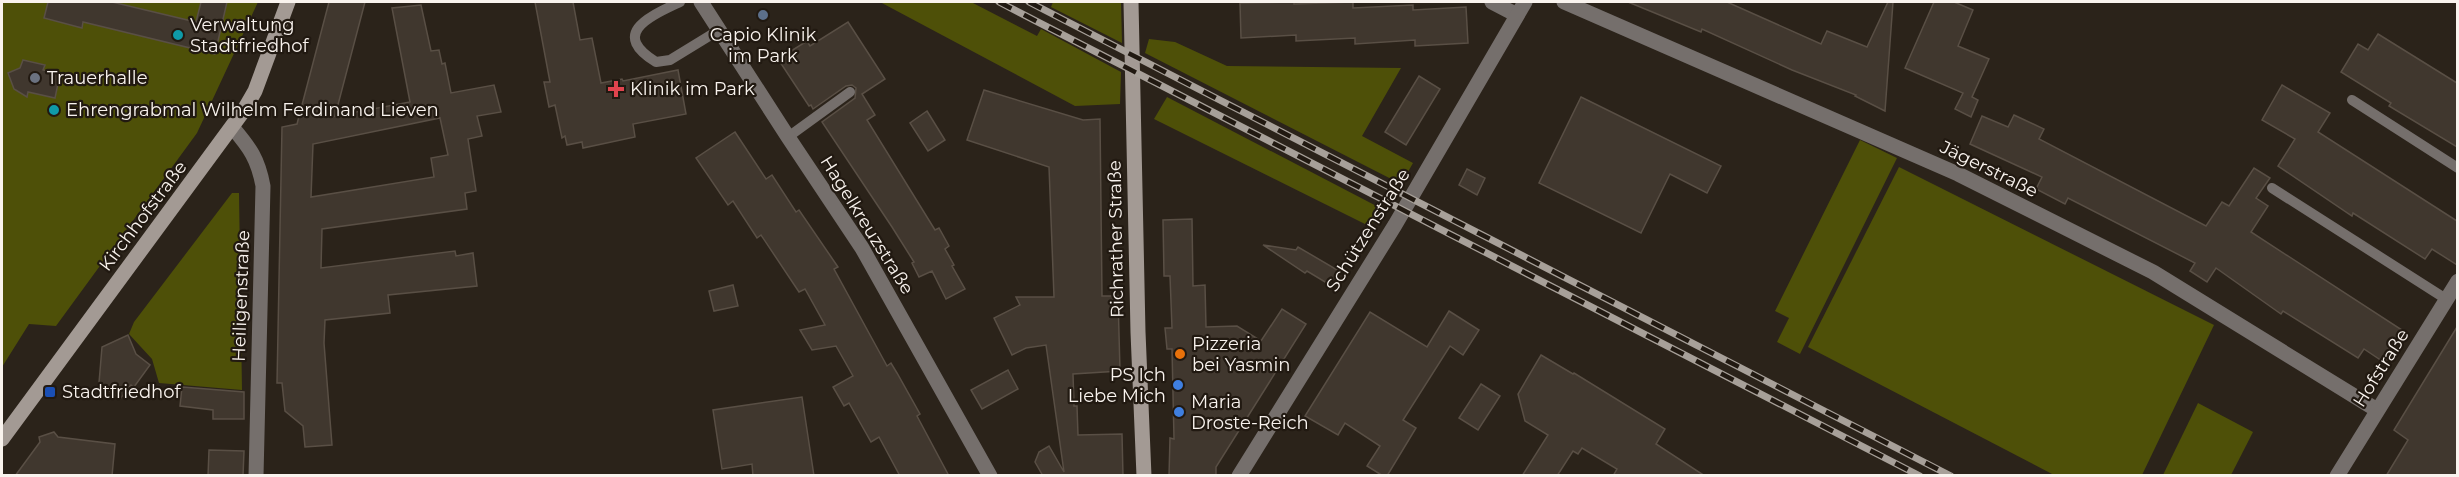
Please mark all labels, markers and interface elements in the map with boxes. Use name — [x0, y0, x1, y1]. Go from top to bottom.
marker: Capio Klinik im Park — [756, 8, 770, 22]
place label: Verwaltung Stadtfriedhof — [190, 14, 310, 57]
place label: Capio Klinik im Park — [710, 24, 817, 67]
marker: Verwaltung Stadtfriedhof — [171, 28, 185, 42]
place label: Trauerhalle — [47, 67, 148, 89]
marker: Trauerhalle — [28, 71, 42, 85]
place label: Klinik im Park — [630, 78, 755, 100]
marker: Klinik im Park — [607, 80, 625, 98]
place label: Ehrengrabmal Wilhelm Ferdinand Lieven — [66, 99, 439, 121]
marker: Ehrengrabmal Wilhelm Ferdinand Lieven — [47, 103, 61, 117]
street label: Jägerstraße — [1936, 135, 2042, 202]
street label: Hagelkreuzstraße — [815, 152, 919, 298]
street label: Kirchhofstraße — [94, 156, 192, 276]
street label: Richrather Straße — [1104, 160, 1128, 318]
street label: Schützenstraße — [1321, 164, 1415, 296]
street label: Heiligenstraße — [228, 230, 254, 362]
street label: Hofstraße — [2348, 325, 2414, 411]
place label: Pizzeria bei Yasmin — [1192, 333, 1290, 376]
marker: Pizzeria bei Yasmin — [1173, 347, 1187, 361]
place label: PS Ich Liebe Mich — [1068, 364, 1166, 407]
marker: PS Ich Liebe Mich — [1171, 378, 1185, 392]
place label: Stadtfriedhof — [62, 381, 182, 403]
marker: Stadtfriedhof — [43, 385, 57, 399]
place label: Maria Droste-Reich — [1191, 391, 1309, 434]
marker: Maria Droste-Reich — [1172, 405, 1186, 419]

